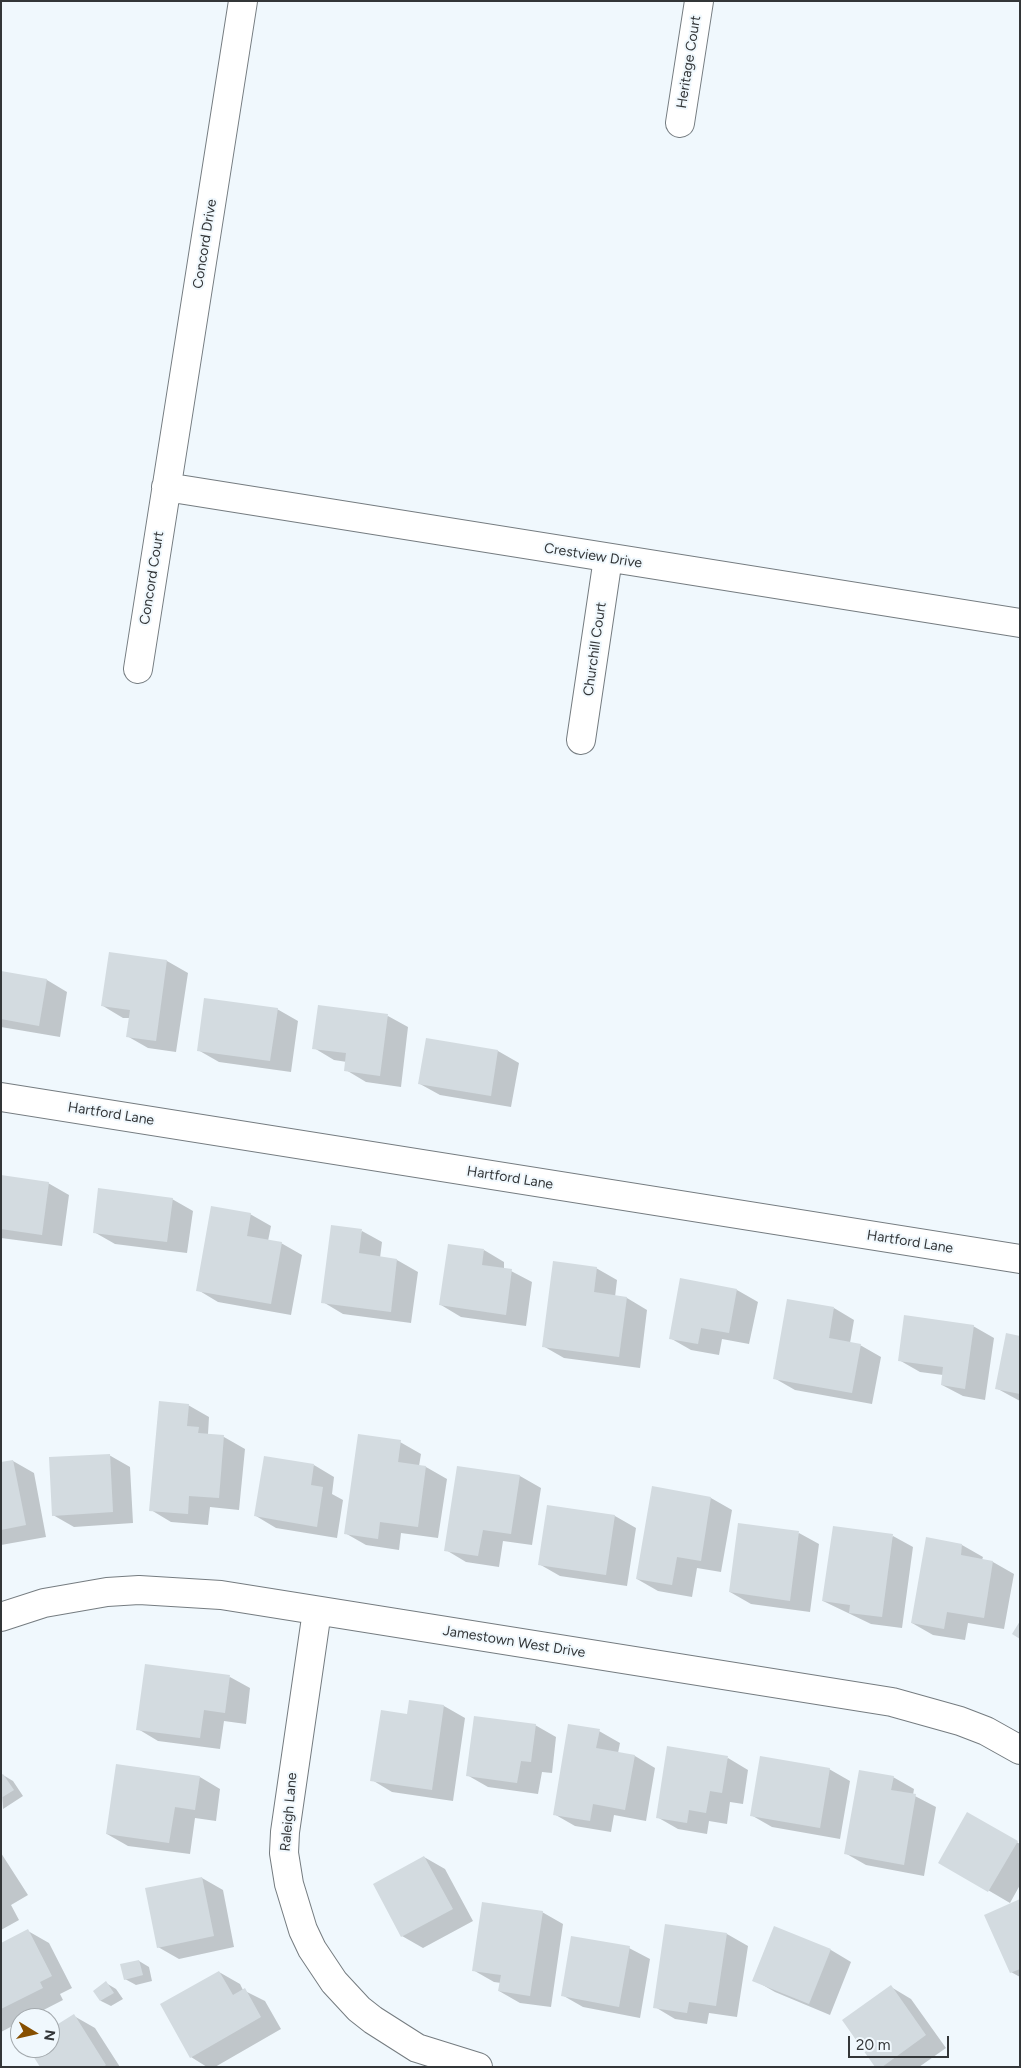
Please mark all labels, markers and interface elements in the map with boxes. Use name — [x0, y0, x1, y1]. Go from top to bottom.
street label: Heritage Court — [673, 14, 705, 110]
street label: Concord Drive — [190, 198, 220, 290]
street label: Concord Court — [136, 530, 168, 626]
street label: Crestview Drive — [543, 540, 643, 572]
street label: Churchill Court — [580, 601, 610, 697]
street label: Hartford Lane — [67, 1099, 155, 1129]
street label: Hartford Lane — [466, 1163, 554, 1193]
street label: Hartford Lane — [866, 1227, 954, 1257]
street label: Jamestown West Drive — [442, 1622, 586, 1662]
street label: Raleigh Lane — [277, 1772, 301, 1852]
north arrow — [10, 2008, 60, 2058]
scale bar — [851, 2026, 952, 2058]
text: N — [40, 2029, 59, 2042]
text: 20 m — [856, 2036, 890, 2054]

